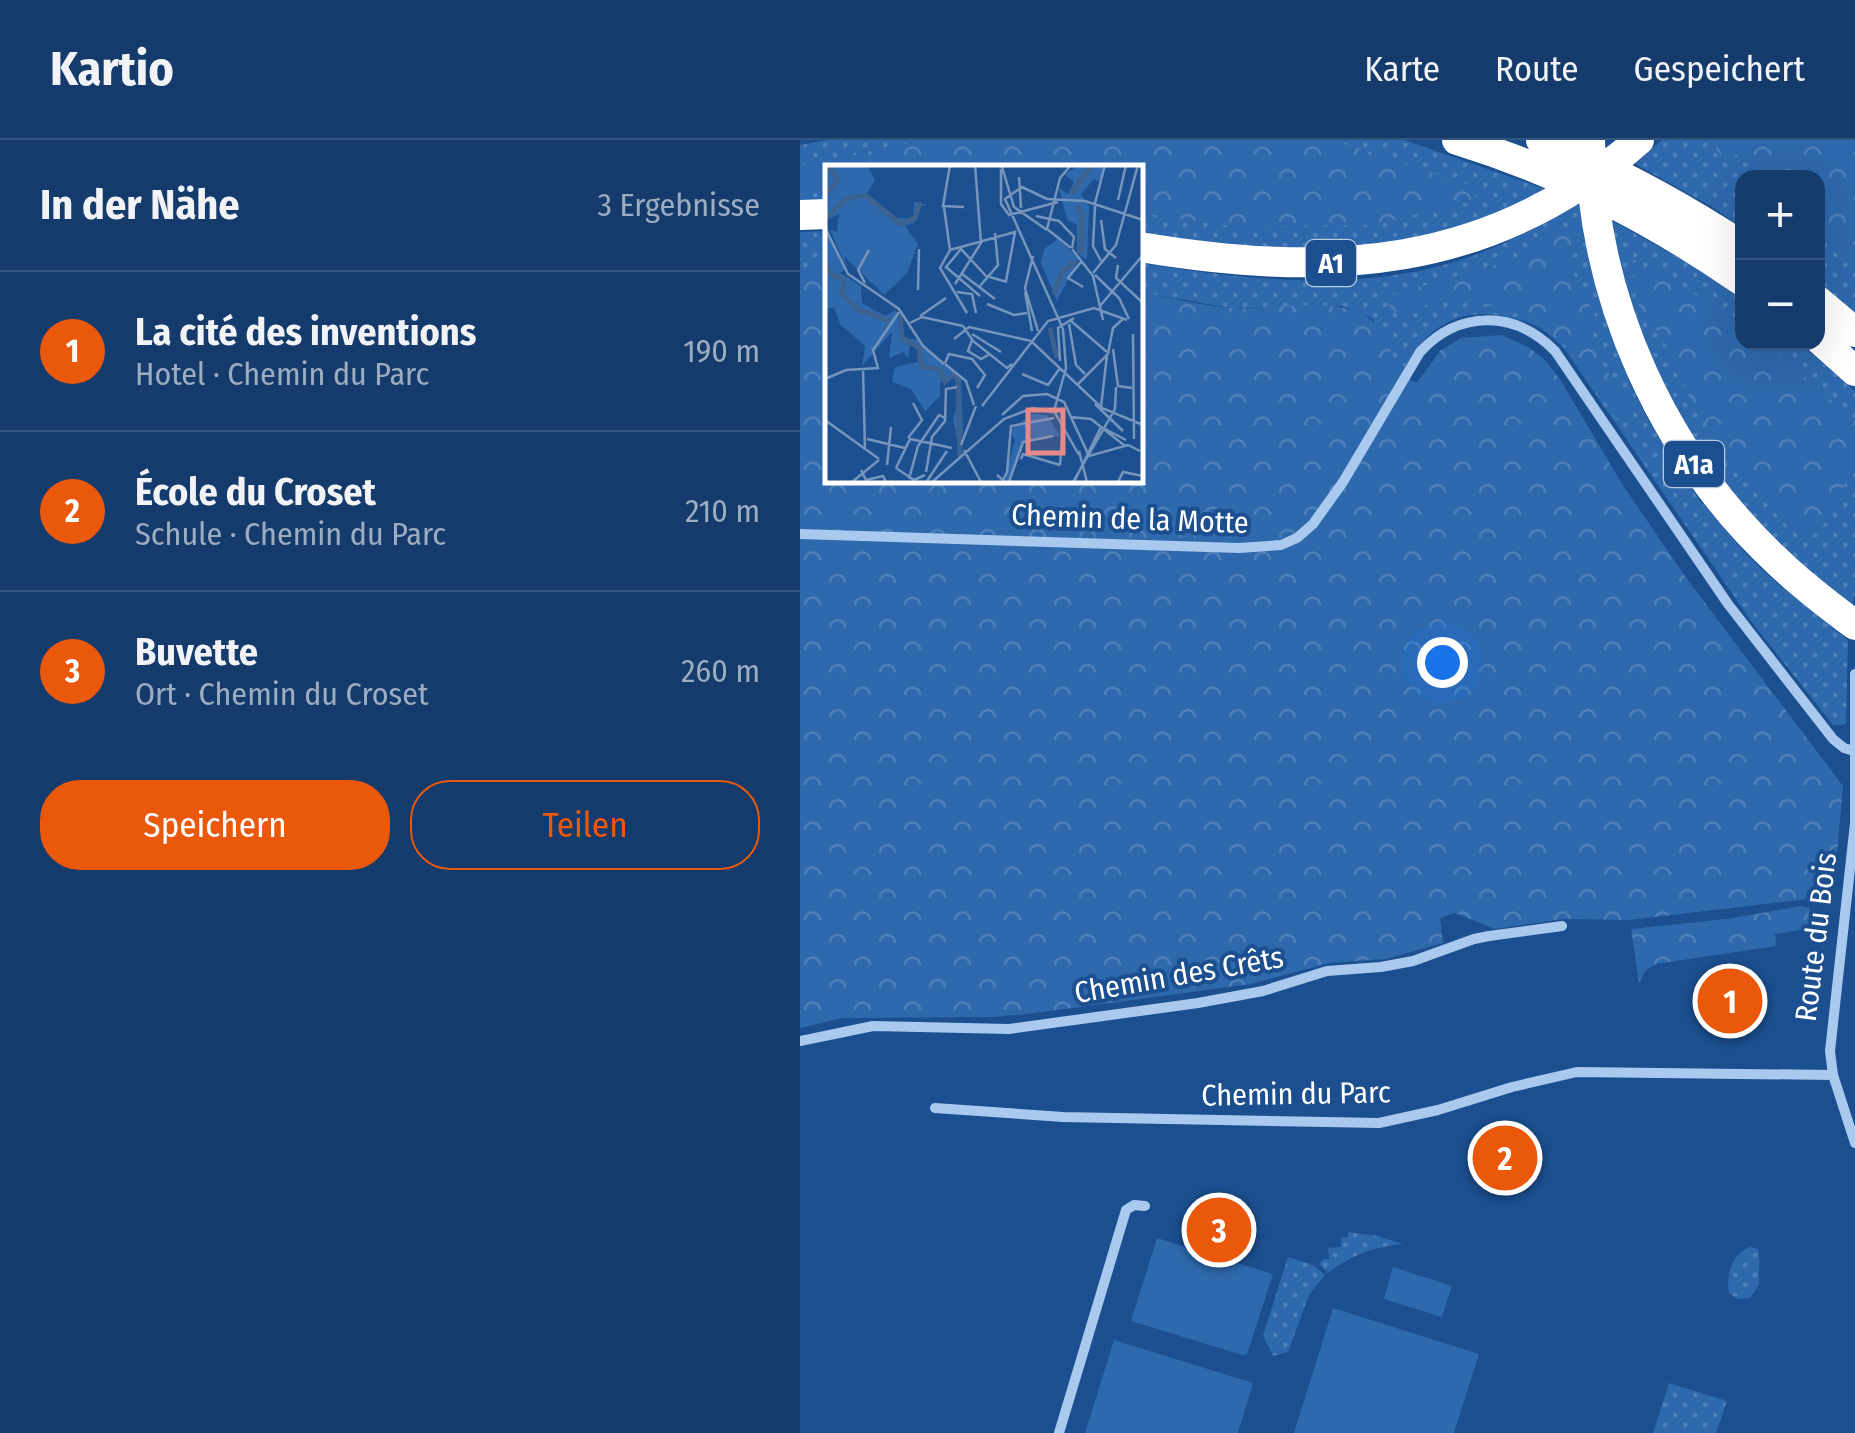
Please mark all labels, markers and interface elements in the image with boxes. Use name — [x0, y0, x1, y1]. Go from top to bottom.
text: Kartio — [50, 40, 174, 98]
text: Karte — [1364, 48, 1440, 90]
text: Route — [1495, 48, 1579, 90]
text: Gespeichert — [1634, 48, 1805, 90]
inset map — [825, 165, 1142, 482]
map controls — [1735, 170, 1825, 350]
button: + — [1735, 170, 1825, 260]
text: In der Nähe — [40, 180, 240, 230]
text: 3 Ergebnisse — [598, 186, 760, 224]
road number: A1 — [1306, 240, 1356, 286]
button: − — [1735, 260, 1825, 350]
text: La cité des inventions — [135, 309, 476, 355]
text: 1 — [66, 332, 79, 370]
text: 190 m — [683, 332, 760, 370]
text: Hotel · Chemin du Parc — [135, 355, 429, 393]
road number: A1a — [1664, 441, 1724, 487]
text: École du Croset — [135, 469, 376, 515]
text: 2 — [65, 492, 80, 530]
text: 210 m — [685, 492, 760, 530]
street label: Chemin de la Motte — [1011, 497, 1249, 541]
text: Schule · Chemin du Parc — [135, 515, 446, 553]
text: Buvette — [135, 629, 258, 675]
your location — [1417, 637, 1468, 688]
text: 3 — [65, 652, 80, 690]
text: 260 m — [681, 652, 760, 690]
text: Ort · Chemin du Croset — [135, 675, 428, 713]
button: Speichern — [40, 780, 390, 870]
button: Teilen — [410, 780, 760, 870]
street label: Route du Bois — [1788, 850, 1844, 1024]
street label: Chemin des Crêts — [1072, 939, 1286, 1011]
pin: 1 — [1698, 964, 1762, 1038]
street label: Chemin du Parc — [1201, 1074, 1391, 1114]
pin: 2 — [1472, 1120, 1538, 1196]
pin: 3 — [1186, 1192, 1252, 1268]

